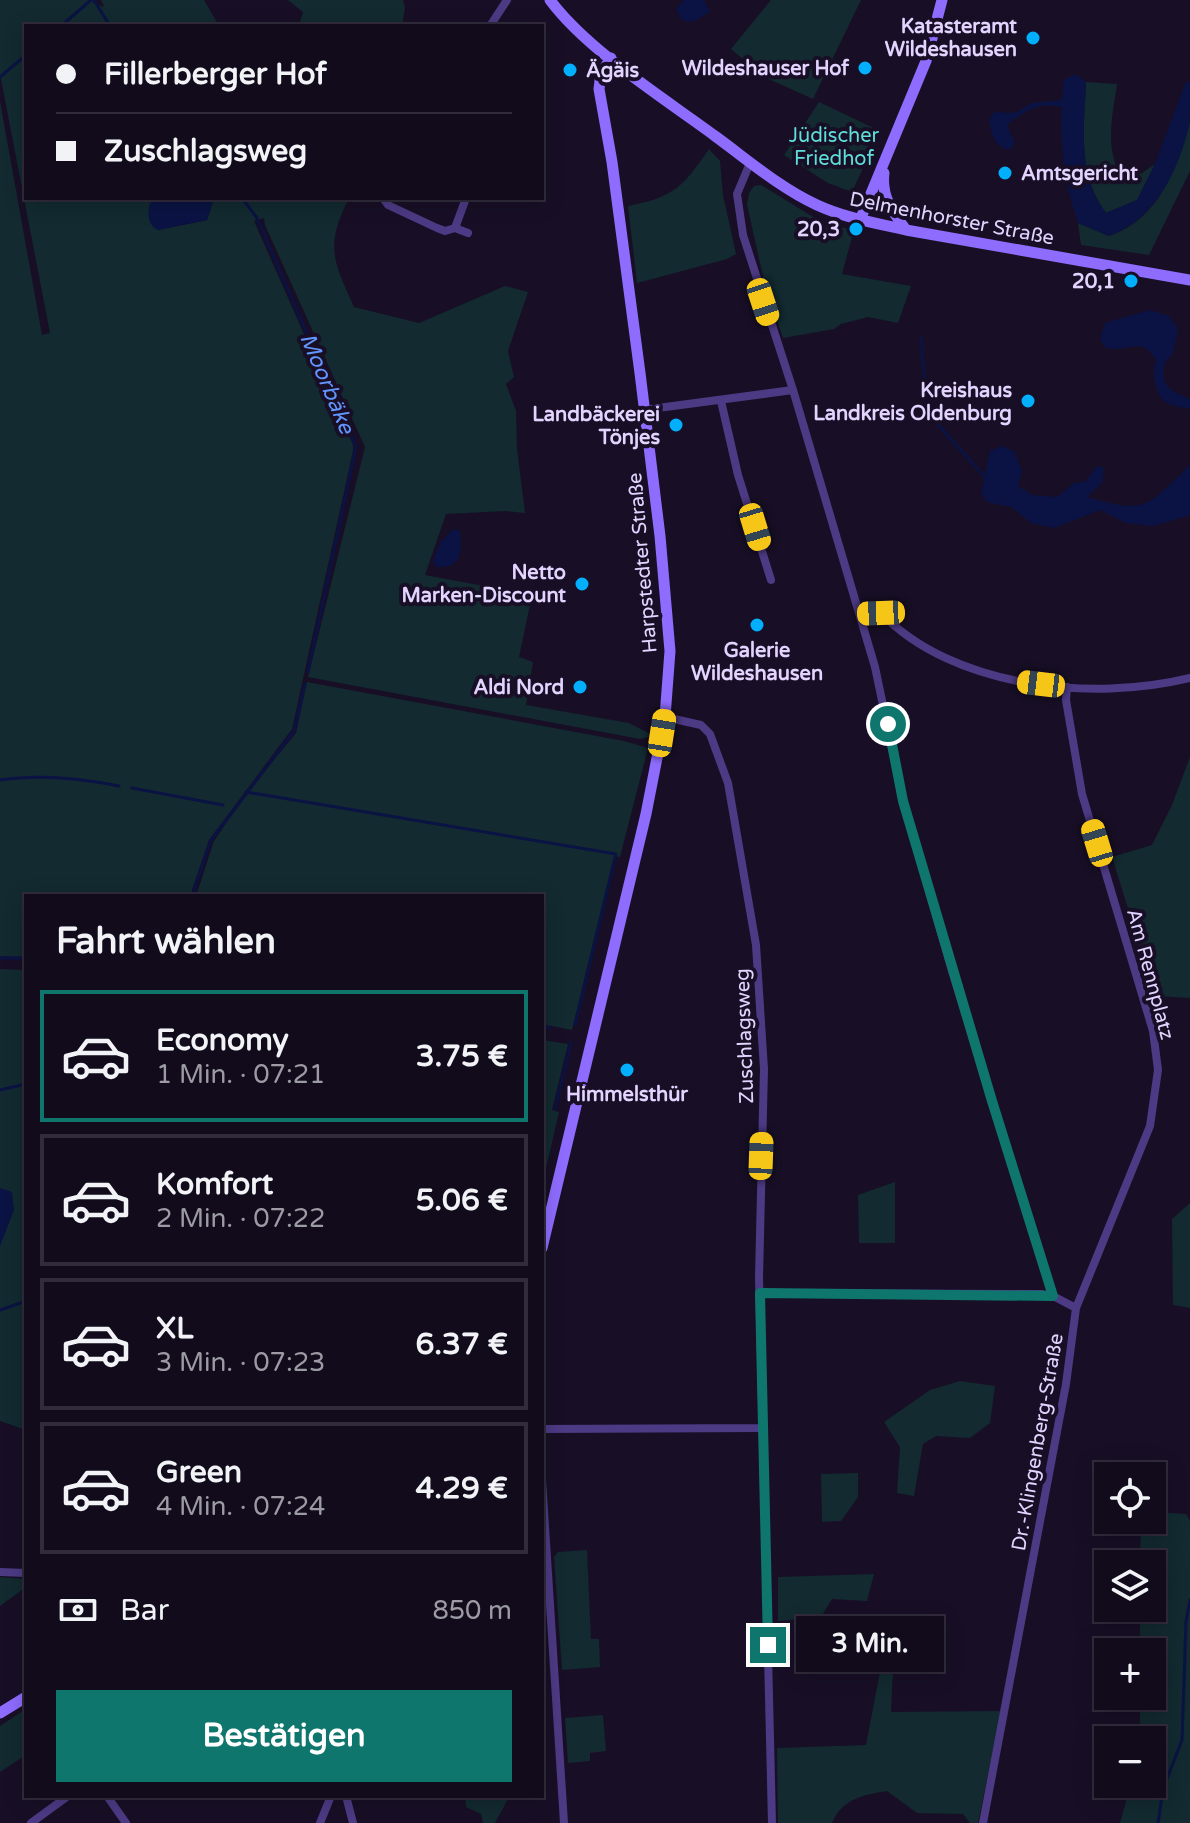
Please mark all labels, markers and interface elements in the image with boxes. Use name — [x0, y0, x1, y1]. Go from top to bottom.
place label: Katasteramt Wildeshausen — [885, 15, 1017, 62]
marker: Katasteramt Wildeshausen — [1024, 29, 1042, 47]
text: Fillerberger Hof — [104, 56, 327, 93]
place label: Wildeshauser Hof — [682, 57, 849, 81]
place label: Ägäis — [586, 58, 640, 83]
marker: Wildeshauser Hof — [856, 59, 874, 77]
marker: Ägäis — [561, 61, 579, 79]
park label: Jüdischer Friedhof — [789, 124, 880, 171]
text: Zuschlagsweg — [104, 133, 307, 170]
place label: Amtsgericht — [1021, 162, 1138, 186]
marker: Amtsgericht — [996, 164, 1014, 182]
street label: Delmenhorster Straße — [847, 187, 1056, 251]
place label: 20,3 — [797, 218, 840, 242]
marker: 20,3 — [847, 220, 865, 238]
place label: 20,1 — [1072, 270, 1115, 294]
marker: 20,1 — [1122, 272, 1140, 290]
car — [744, 275, 782, 329]
water label: Moorbäke — [294, 329, 360, 439]
place label: Kreishaus Landkreis Oldenburg — [813, 379, 1012, 426]
marker: Kreishaus Landkreis Oldenburg — [1019, 392, 1037, 410]
place label: Landbäckerei Tönjes — [532, 403, 660, 450]
marker: Landbäckerei Tönjes — [667, 416, 685, 434]
street label: Harpstedter Straße — [623, 472, 663, 654]
car — [737, 501, 773, 553]
place label: Netto Marken-Discount — [402, 561, 566, 608]
marker: Netto Marken-Discount — [573, 575, 591, 593]
car — [857, 600, 905, 626]
marker: Galerie Wildeshausen — [748, 616, 766, 634]
place label: Galerie Wildeshausen — [691, 639, 823, 686]
car — [1016, 669, 1066, 699]
place label: Aldi Nord — [474, 676, 564, 700]
marker: Aldi Nord — [571, 678, 589, 696]
route start — [870, 706, 906, 742]
car — [646, 707, 678, 759]
car — [1079, 817, 1115, 869]
street label: Am Rennplatz — [1121, 906, 1179, 1042]
text: Fahrt wählen — [56, 920, 276, 963]
street label: Zuschlagsweg — [731, 968, 759, 1104]
icon: car — [60, 1020, 132, 1092]
text: Economy — [156, 1022, 289, 1059]
text: 3.75 € — [416, 1038, 508, 1075]
text: 1 Min. · 07:21 — [156, 1059, 325, 1090]
marker: Himmelsthür — [618, 1061, 636, 1079]
place label: Himmelsthür — [566, 1083, 688, 1107]
car — [748, 1132, 774, 1180]
icon: car — [60, 1164, 132, 1236]
text: Komfort — [156, 1166, 273, 1203]
text: 5.06 € — [416, 1182, 508, 1219]
text: 2 Min. · 07:22 — [156, 1203, 325, 1234]
icon: car — [60, 1308, 132, 1380]
text: XL — [156, 1310, 193, 1347]
text: 6.37 € — [415, 1326, 508, 1363]
street label: Dr.-Klingenberg-Straße — [1007, 1331, 1069, 1553]
text: 3 Min. · 07:23 — [156, 1347, 325, 1378]
icon: car — [60, 1452, 132, 1524]
text: Green — [156, 1454, 242, 1491]
map controls — [1094, 1462, 1166, 1798]
button: locate — [1094, 1462, 1166, 1534]
text: 4.29 € — [415, 1470, 508, 1507]
text: 4 Min. · 07:24 — [156, 1491, 325, 1522]
button: layers — [1094, 1550, 1166, 1622]
icon: cash — [56, 1588, 100, 1632]
text: Bar — [120, 1592, 169, 1629]
text: 850 m — [432, 1595, 512, 1626]
callout: 3 Min. — [796, 1617, 944, 1673]
route end — [750, 1627, 786, 1663]
text: 3 Min. — [831, 1628, 909, 1659]
button: + — [1094, 1638, 1166, 1710]
button: Bestätigen — [56, 1690, 512, 1782]
button: − — [1094, 1726, 1166, 1798]

